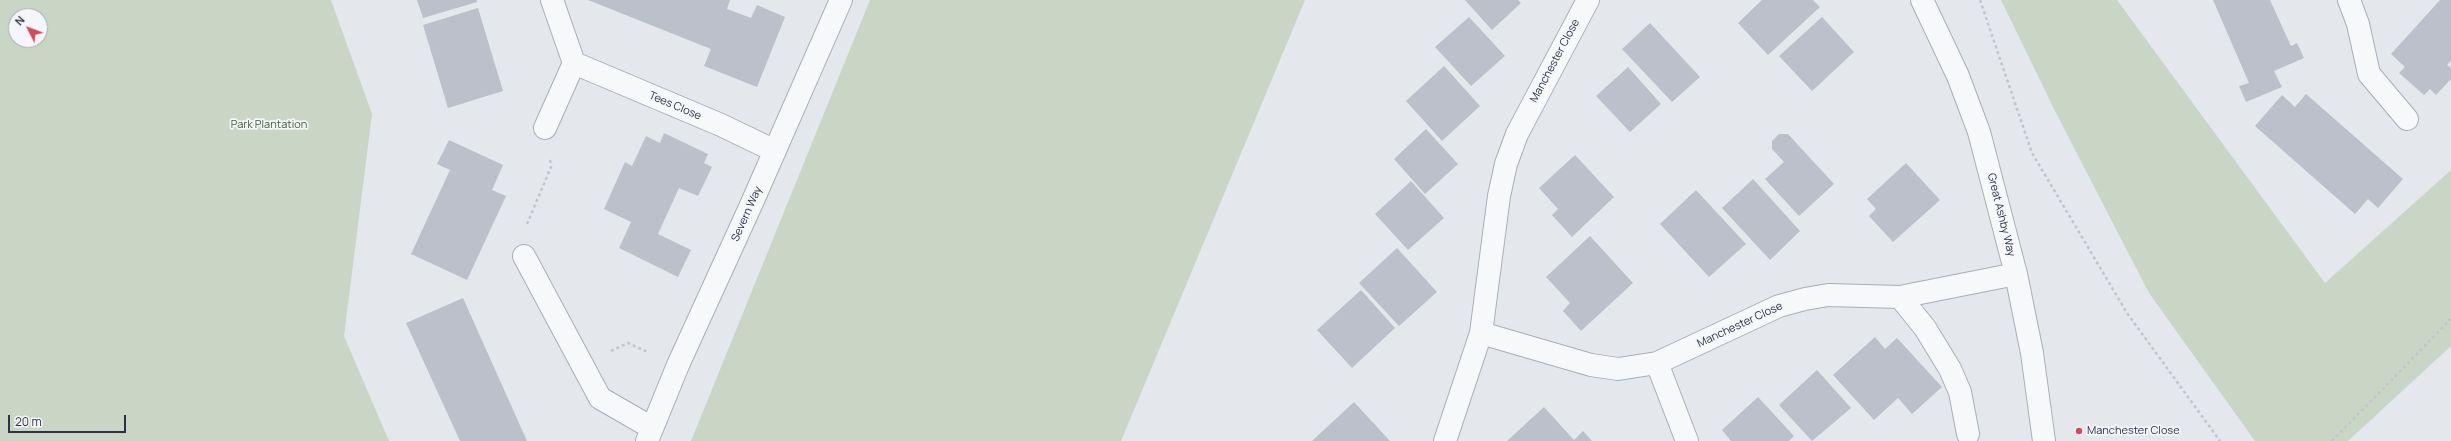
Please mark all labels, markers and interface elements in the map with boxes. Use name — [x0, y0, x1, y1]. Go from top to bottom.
north arrow — [8, 8, 48, 48]
text: N — [11, 12, 28, 28]
street label: Manchester Close — [1527, 17, 1583, 105]
street label: Tees Close — [647, 89, 703, 123]
park label: Park Plantation — [231, 118, 307, 132]
street label: Great Ashby Way — [1984, 172, 2018, 258]
street label: Severn Way — [729, 184, 765, 244]
street label: Manchester Close — [1695, 299, 1785, 351]
scale bar — [10, 407, 128, 433]
text: 20 m — [15, 413, 42, 430]
place label: Manchester Close — [2087, 424, 2180, 438]
marker: Manchester Close — [2074, 426, 2084, 436]

